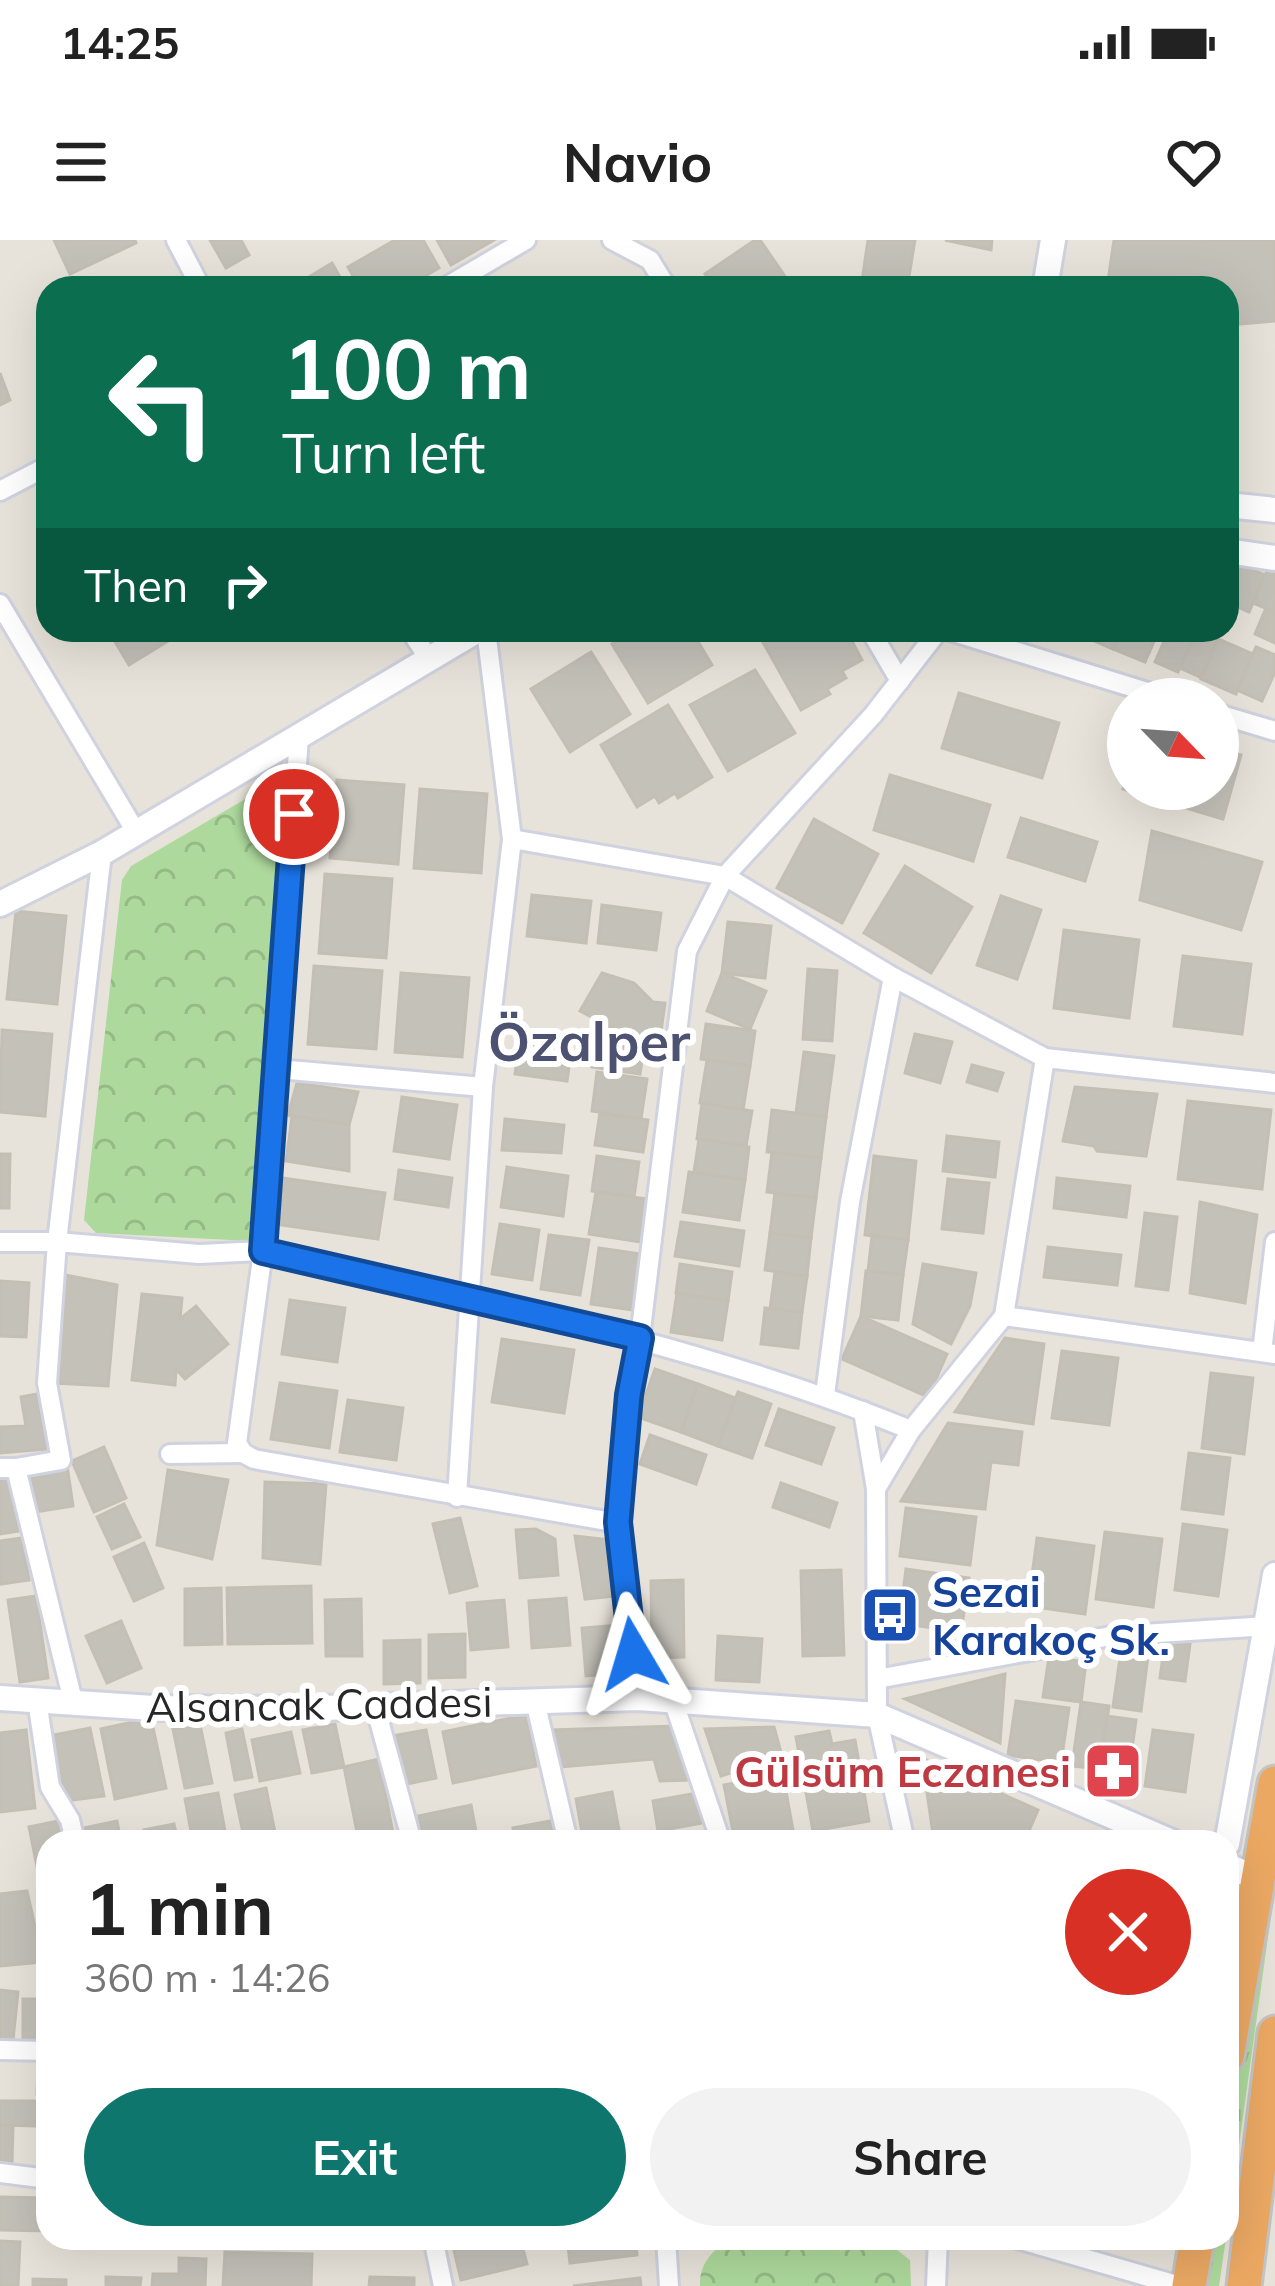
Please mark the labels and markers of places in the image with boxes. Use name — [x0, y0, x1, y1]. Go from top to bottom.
pin — [243, 763, 345, 865]
place label: Sezai Karakoç Sk. — [932, 1565, 1170, 1666]
bus stop icon: Sezai Karakoç Sk. — [859, 1584, 921, 1646]
pharmacy icon: Gülsüm Eczanesi — [1082, 1740, 1144, 1802]
place label: Gülsüm Eczanesi — [734, 1745, 1071, 1798]

